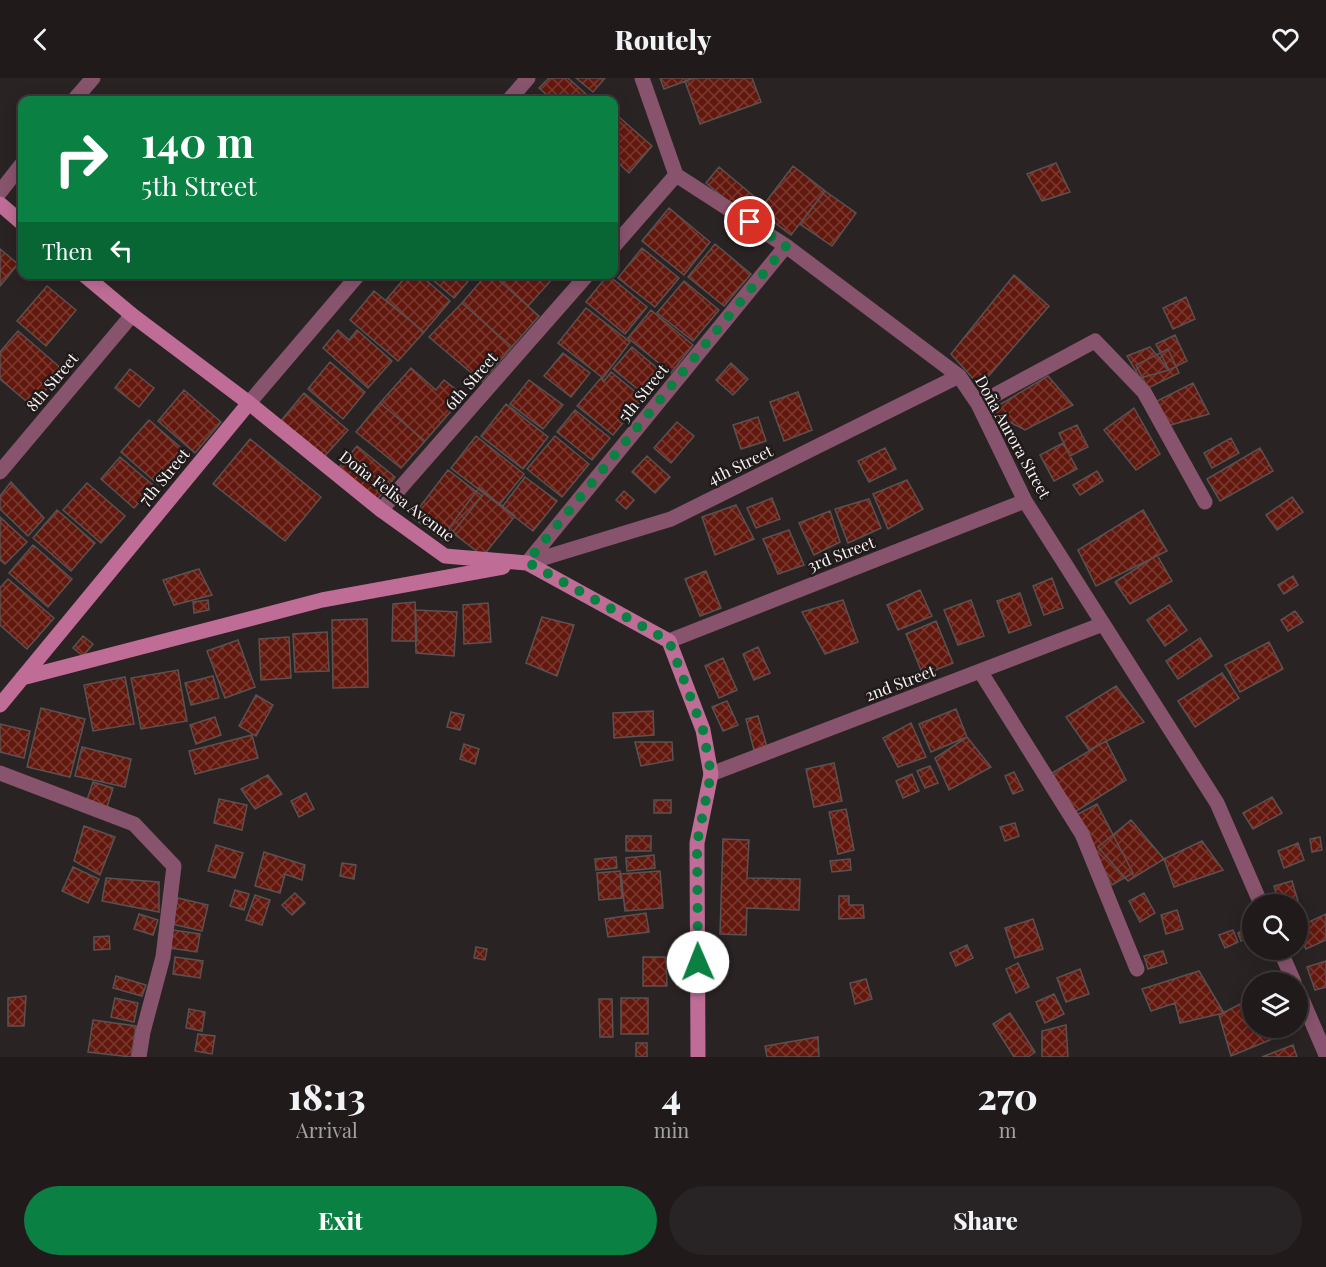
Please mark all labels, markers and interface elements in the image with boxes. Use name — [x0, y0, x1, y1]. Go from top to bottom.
text: Routely — [615, 21, 711, 57]
icon: back — [24, 23, 57, 56]
icon: heart — [1269, 23, 1302, 56]
text: 140 m — [141, 113, 254, 169]
icon: right — [42, 120, 120, 198]
text: 5th Street — [141, 167, 257, 203]
pin — [724, 196, 775, 247]
icon: arrive — [733, 205, 766, 238]
icon: left — [105, 234, 138, 267]
text: Then — [42, 236, 93, 266]
street label: 6th Street — [440, 347, 502, 414]
street label: 8th Street — [21, 348, 82, 415]
street label: 5th Street — [613, 359, 673, 426]
street label: Doña Aurora Street — [971, 372, 1056, 502]
street label: 4th Street — [704, 440, 776, 489]
street label: 7th Street — [134, 443, 194, 510]
street label: Doña Felisa Avenue — [336, 445, 459, 546]
street label: 3rd Street — [804, 531, 878, 576]
street label: 2nd Street — [862, 659, 938, 706]
map controls — [1242, 894, 1308, 1038]
button: search — [1242, 894, 1308, 960]
position arrow — [666, 930, 730, 994]
button: layers — [1242, 972, 1308, 1038]
text: 18:13 — [288, 1071, 365, 1119]
text: 4 — [662, 1071, 681, 1119]
text: 270 — [978, 1071, 1038, 1119]
text: Arrival — [296, 1116, 358, 1143]
text: min — [654, 1116, 689, 1143]
text: m — [999, 1116, 1017, 1143]
button: Exit — [24, 1186, 657, 1255]
button: Share — [669, 1186, 1302, 1255]

